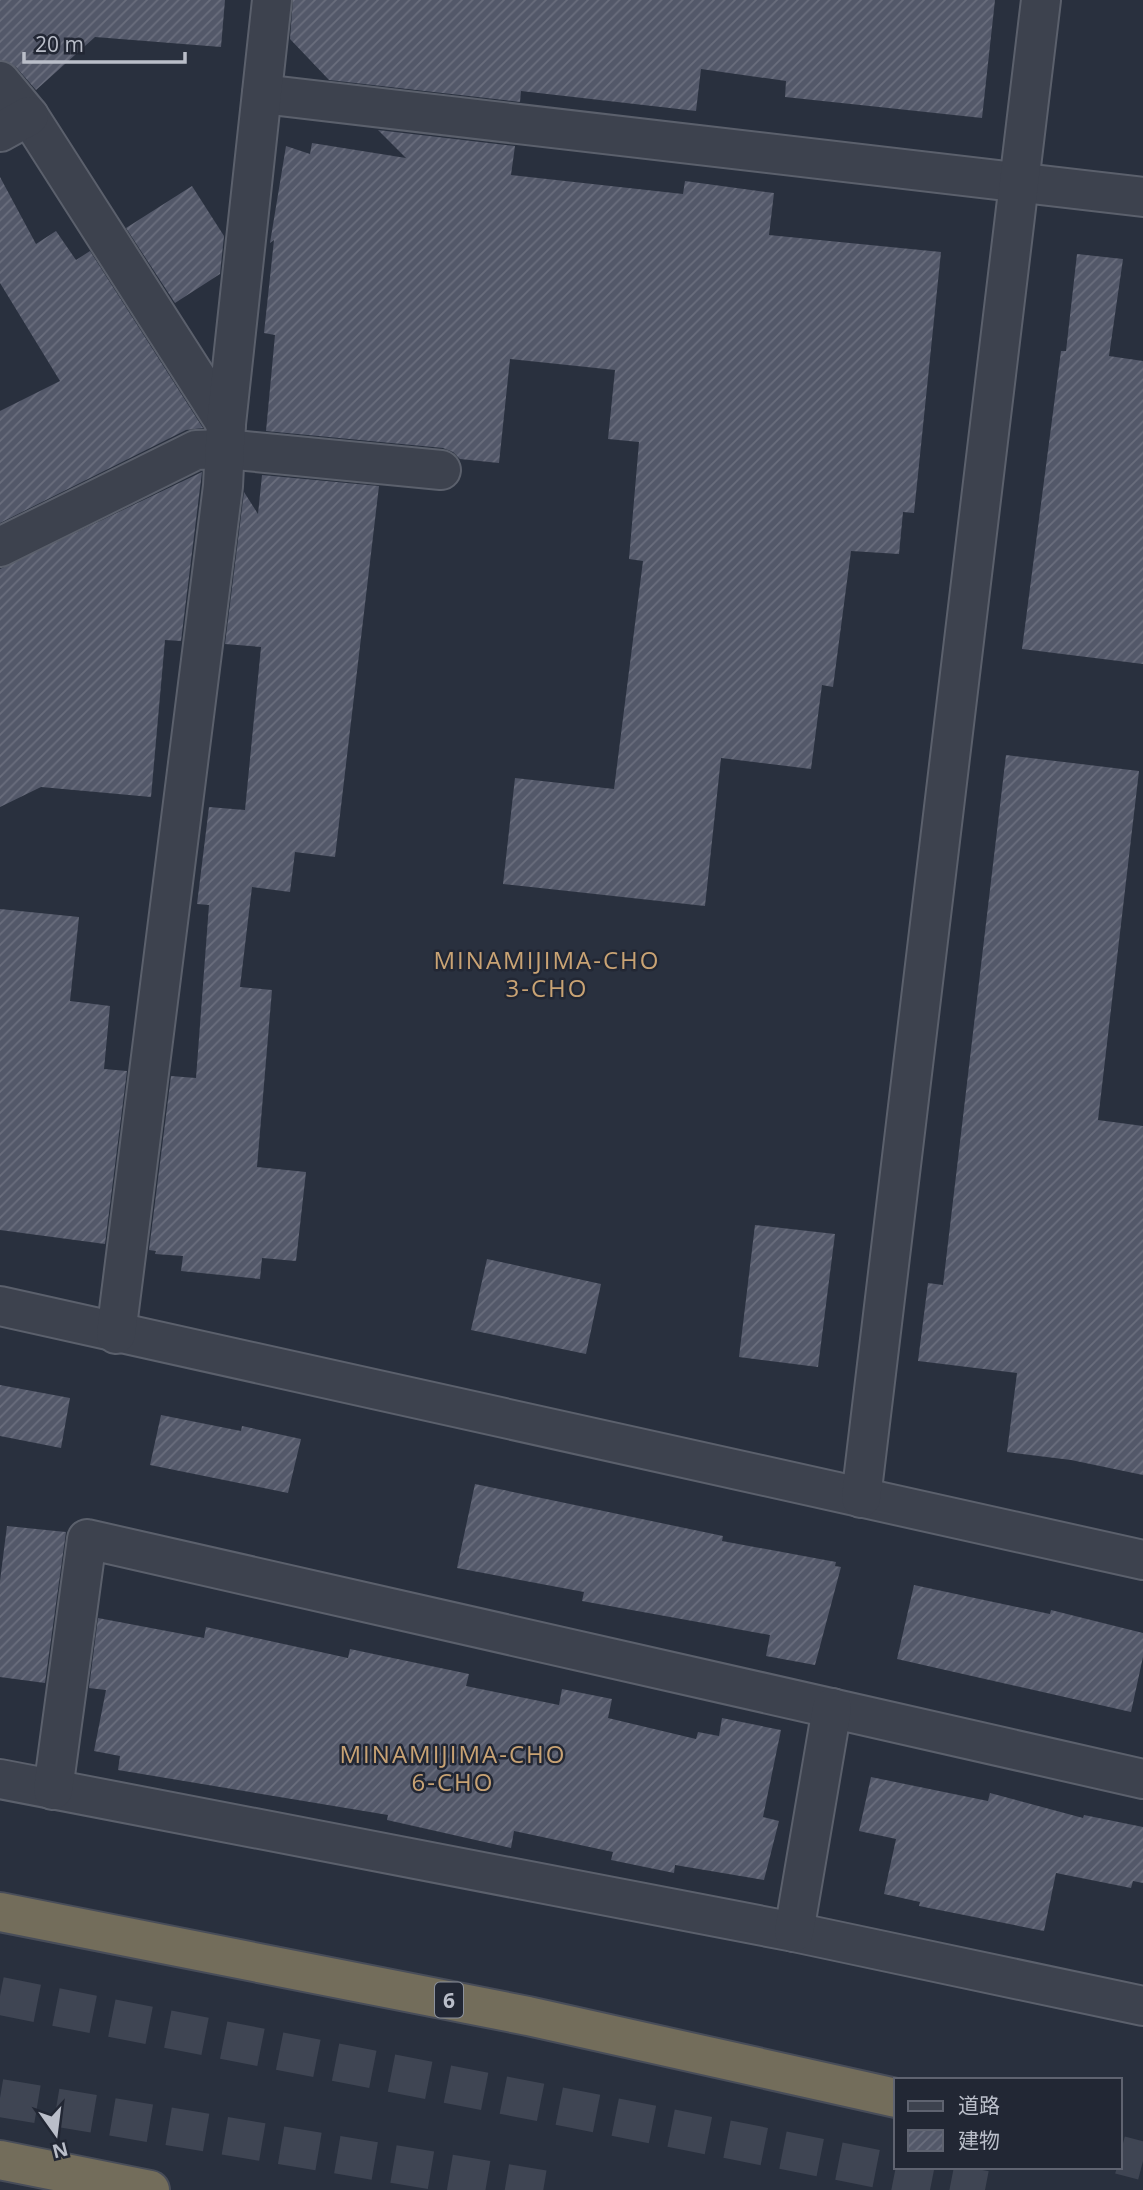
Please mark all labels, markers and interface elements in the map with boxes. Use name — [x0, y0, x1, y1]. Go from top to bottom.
scale bar — [24, 21, 186, 65]
text: 20 m — [35, 30, 84, 58]
district label: MINAMIJIMA-CHO 3-CHO — [434, 943, 660, 1004]
district label: MINAMIJIMA-CHO 6-CHO — [340, 1737, 566, 1798]
road number: 6 — [435, 1982, 463, 2018]
legend — [894, 2078, 1122, 2169]
text: 道路 — [958, 2091, 1000, 2119]
north arrow — [21, 2099, 91, 2169]
text: 建物 — [958, 2126, 1000, 2154]
text: N — [49, 2136, 71, 2165]

